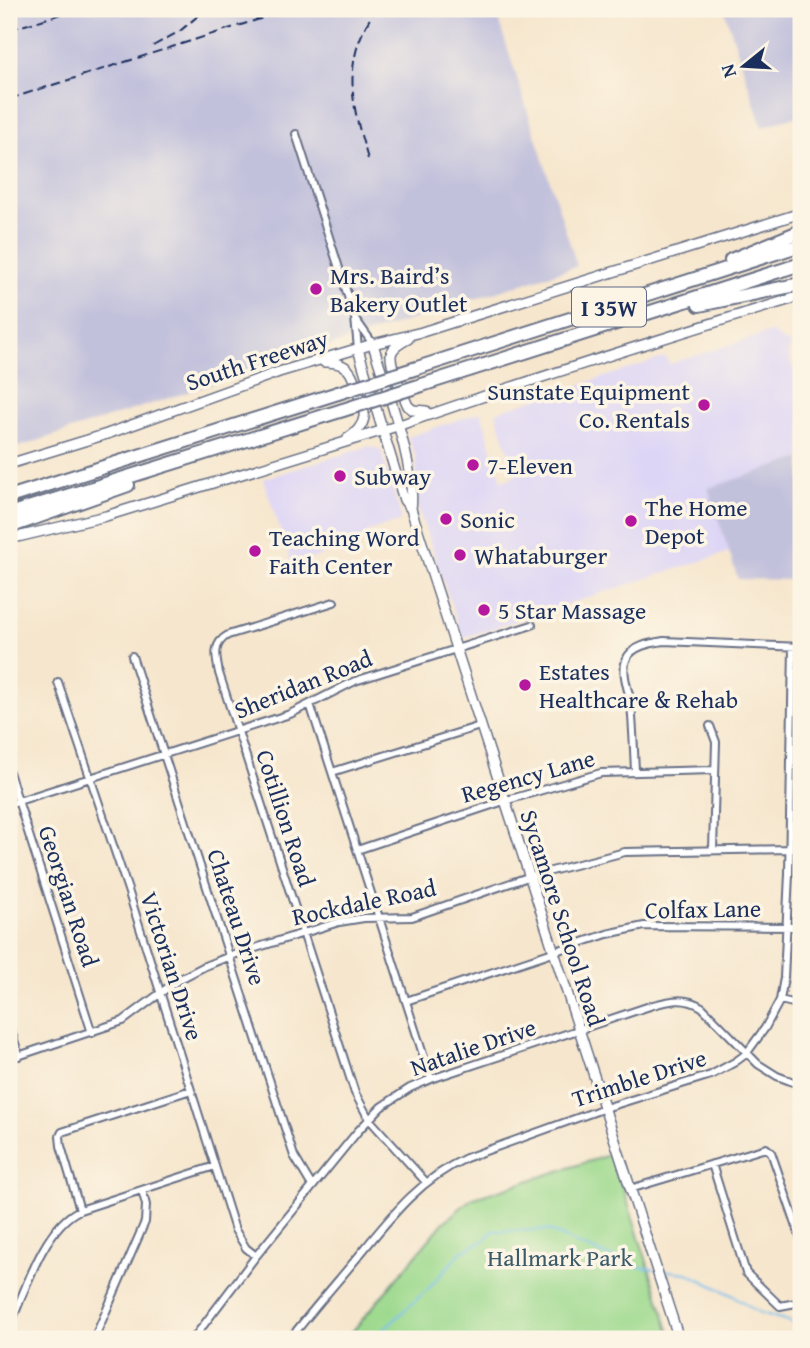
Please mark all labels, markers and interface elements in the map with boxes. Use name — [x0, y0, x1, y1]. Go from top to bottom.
north arrow — [708, 32, 778, 102]
text: N — [712, 61, 743, 82]
place label: Mrs. Baird’s Bakery Outlet — [330, 258, 468, 321]
marker: Mrs. Baird’s Bakery Outlet — [308, 281, 324, 297]
road number: I 35W — [572, 288, 646, 326]
street label: South Freeway — [181, 320, 333, 399]
place label: Sunstate Equipment Co. Rentals — [487, 374, 691, 437]
marker: Sunstate Equipment Co. Rentals — [696, 397, 712, 413]
place label: 7-Eleven — [487, 448, 574, 483]
marker: 7-Eleven — [465, 457, 481, 473]
place label: Subway — [354, 459, 431, 494]
marker: Subway — [332, 468, 348, 484]
place label: The Home Depot — [645, 490, 748, 553]
place label: Sonic — [460, 502, 515, 537]
marker: Sonic — [438, 511, 454, 527]
marker: The Home Depot — [623, 513, 639, 529]
place label: Teaching Word Faith Center — [269, 520, 420, 583]
place label: Whataburger — [474, 538, 608, 573]
marker: Teaching Word Faith Center — [247, 543, 263, 559]
marker: Whataburger — [452, 547, 468, 563]
place label: 5 Star Massage — [498, 593, 646, 628]
marker: 5 Star Massage — [476, 602, 492, 618]
street label: Sheridan Road — [229, 640, 378, 728]
place label: Estates Healthcare & Rehab — [539, 654, 738, 717]
marker: Estates Healthcare & Rehab — [517, 677, 533, 693]
street label: Regency Lane — [457, 740, 599, 812]
street label: Cotillion Road — [247, 745, 325, 891]
street label: Sycamore School Road — [511, 805, 615, 1031]
street label: Georgian Road — [30, 821, 108, 971]
street label: Chateau Drive — [199, 845, 275, 989]
street label: Rockdale Road — [289, 870, 439, 934]
street label: Victorian Drive — [131, 887, 213, 1045]
street label: Colfax Lane — [645, 890, 761, 928]
street label: Natalie Drive — [405, 1009, 541, 1085]
street label: Trimble Drive — [567, 1040, 711, 1116]
park label: Hallmark Park — [487, 1240, 634, 1275]

